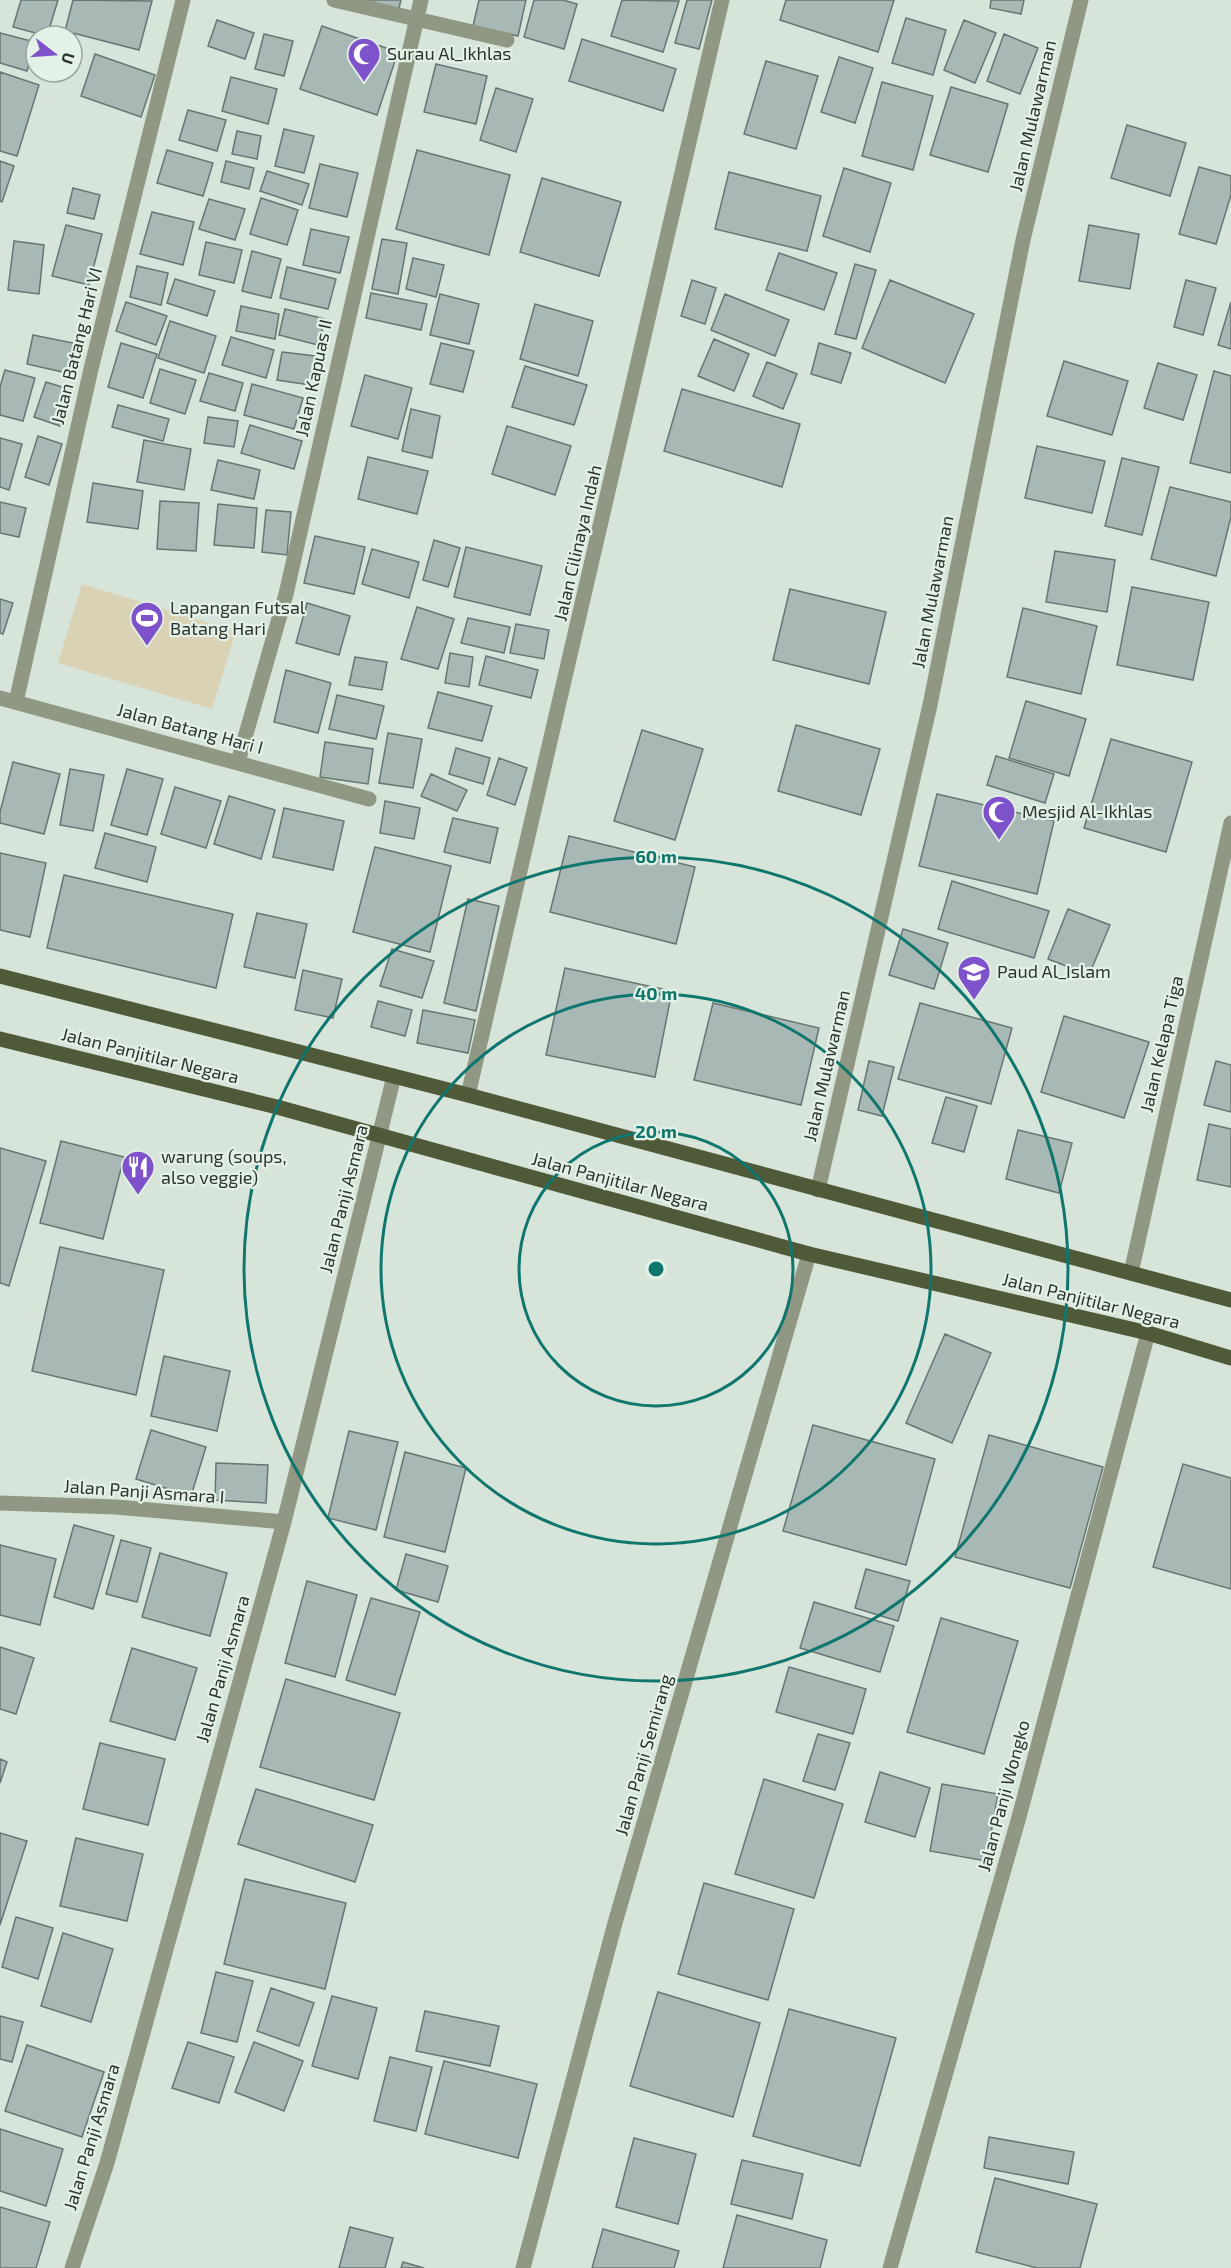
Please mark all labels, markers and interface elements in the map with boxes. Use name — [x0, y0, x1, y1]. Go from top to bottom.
north arrow — [24, 24, 84, 84]
mosque icon: Surau Al_Ikhlas — [346, 36, 382, 83]
street label: Jalan Mulawarman — [1004, 38, 1060, 194]
place label: Surau Al_Ikhlas — [387, 42, 511, 64]
text: U — [58, 51, 80, 67]
street label: Jalan Batang Hari VI — [46, 265, 106, 426]
street label: Jalan Kapuas II — [290, 317, 336, 438]
street label: Jalan Cilinaya Indah — [548, 462, 606, 623]
street label: Jalan Mulawarman — [906, 514, 958, 670]
place label: Lapangan Futsal Batang Hari — [170, 596, 306, 639]
sports icon: Lapangan Futsal Batang Hari — [129, 600, 165, 647]
street label: Jalan Batang Hari I — [115, 698, 266, 758]
mosque icon: Mesjid Al-Ikhlas — [981, 794, 1017, 841]
place label: Mesjid Al-Ikhlas — [1022, 800, 1152, 822]
text: 60 m — [635, 845, 677, 867]
school or university icon: Paud Al_Islam — [956, 954, 992, 1001]
place label: Paud Al_Islam — [997, 960, 1111, 982]
street label: Jalan Kelapa Tiga — [1135, 973, 1187, 1114]
text: 40 m — [635, 982, 677, 1004]
street label: Jalan Mulawarman — [798, 988, 854, 1144]
street label: Jalan Panjitilar Negara — [59, 1022, 241, 1088]
text: 20 m — [635, 1120, 677, 1142]
street label: Jalan Panji Asmara — [314, 1122, 372, 1275]
place label: warung (soups, also veggie) — [161, 1145, 287, 1188]
street label: Jalan Panjitilar Negara — [529, 1147, 711, 1215]
restaurant icon: warung (soups, also veggie) — [120, 1149, 156, 1196]
centre of rings — [646, 1259, 666, 1279]
street label: Jalan Panjitilar Negara — [1000, 1267, 1182, 1333]
street label: Jalan Panji Asmara I — [63, 1474, 225, 1508]
street label: Jalan Panji Asmara — [190, 1593, 254, 1745]
street label: Jalan Panji Semirang — [609, 1671, 677, 1838]
street label: Jalan Panji Wongko — [972, 1718, 1034, 1874]
street label: Jalan Panji Asmara — [58, 2061, 124, 2213]

